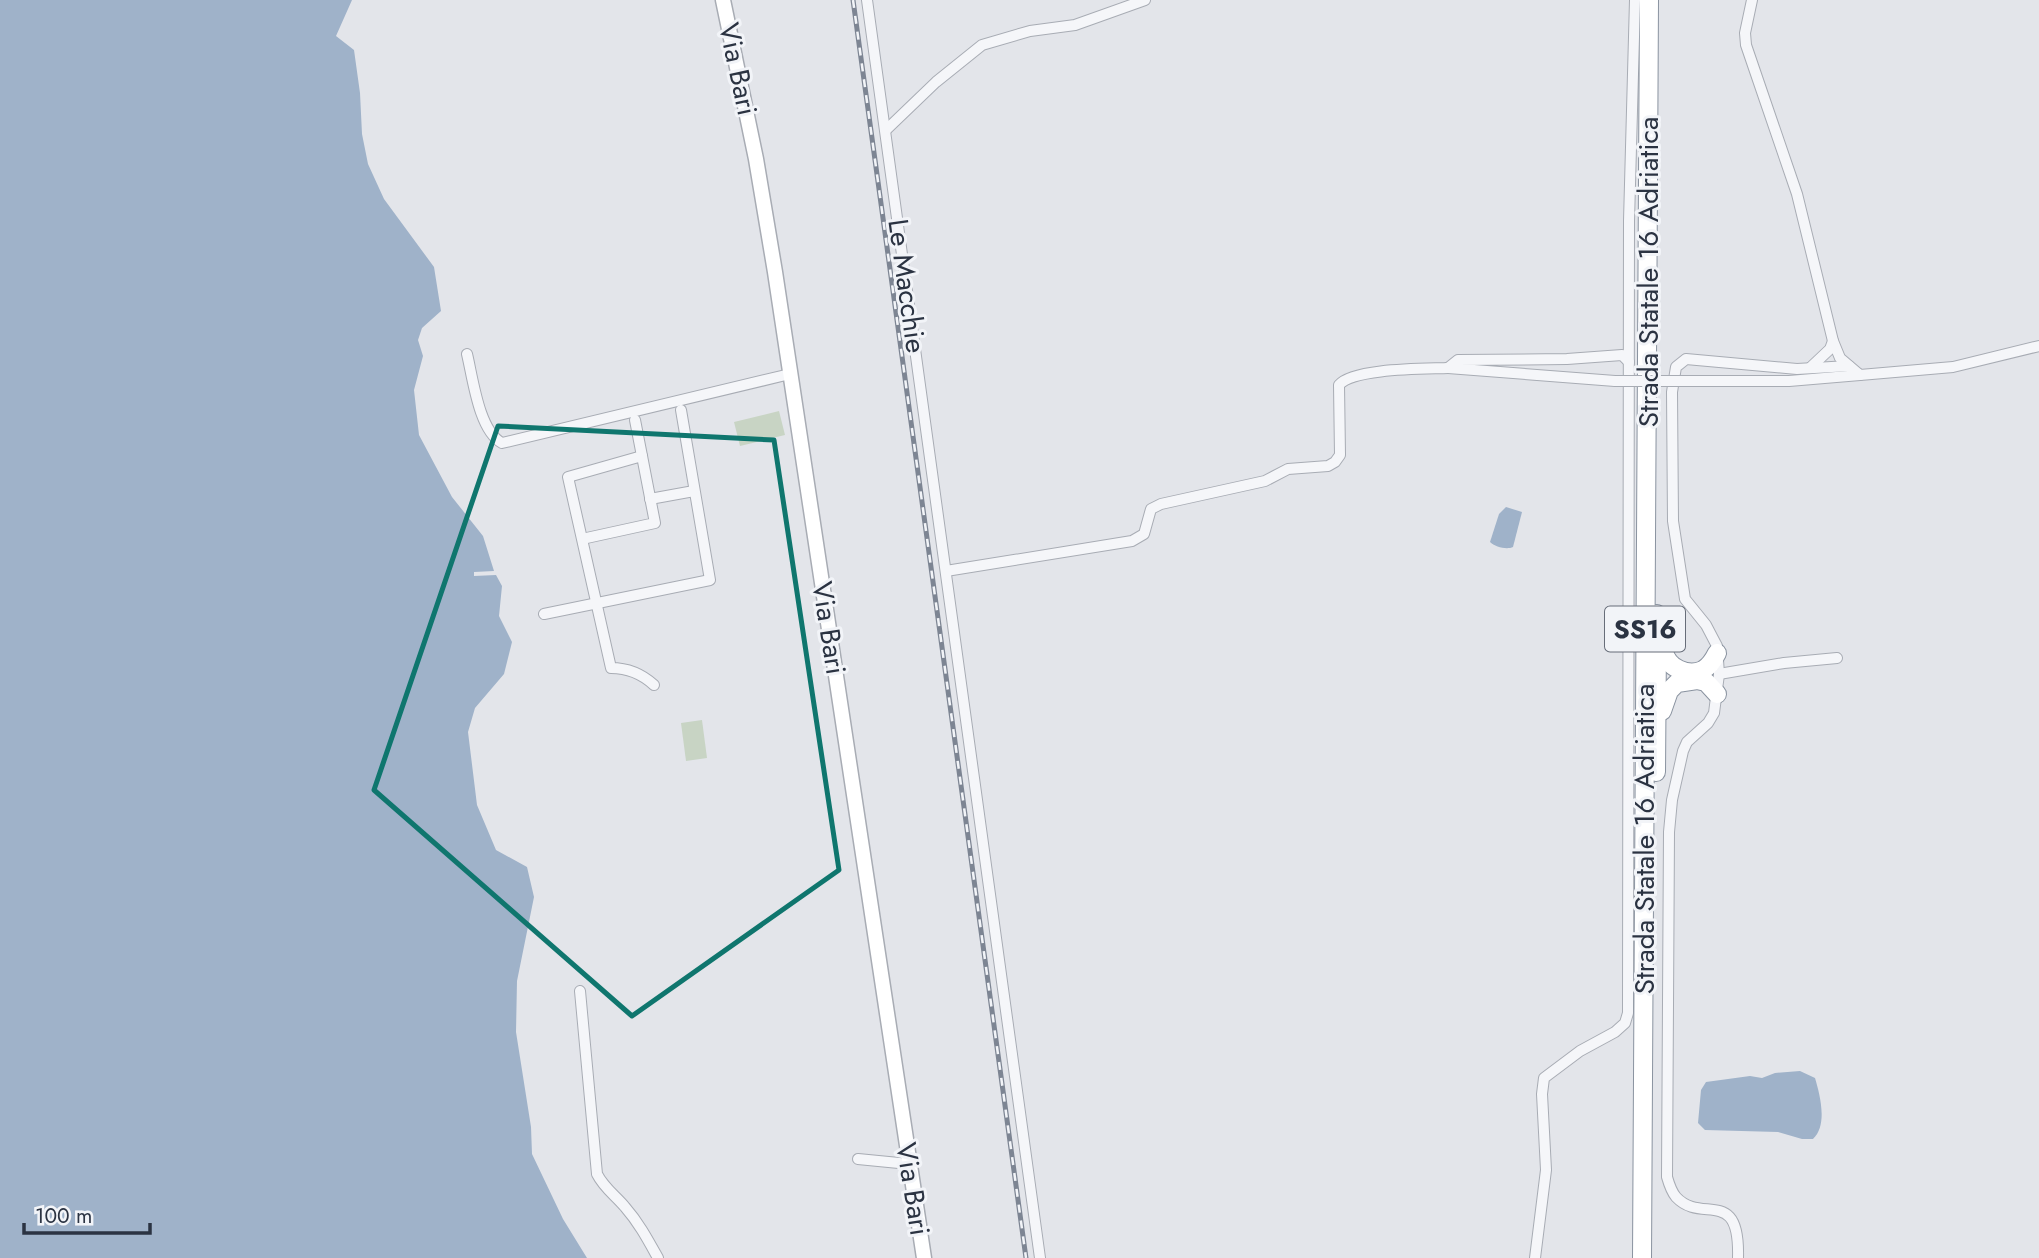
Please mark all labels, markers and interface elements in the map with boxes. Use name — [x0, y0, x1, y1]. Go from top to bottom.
street label: Via Bari — [708, 19, 768, 119]
street label: Strada Statale 16 Adriatica — [1628, 117, 1669, 427]
street label: Le Macchie — [877, 216, 937, 356]
street label: Via Bari — [801, 579, 857, 677]
road number: SS16 — [1605, 607, 1685, 652]
street label: Strada Statale 16 Adriatica — [1624, 684, 1665, 994]
street label: Via Bari — [885, 1140, 941, 1238]
scale bar — [24, 1192, 150, 1236]
text: 100 m — [35, 1201, 92, 1231]

